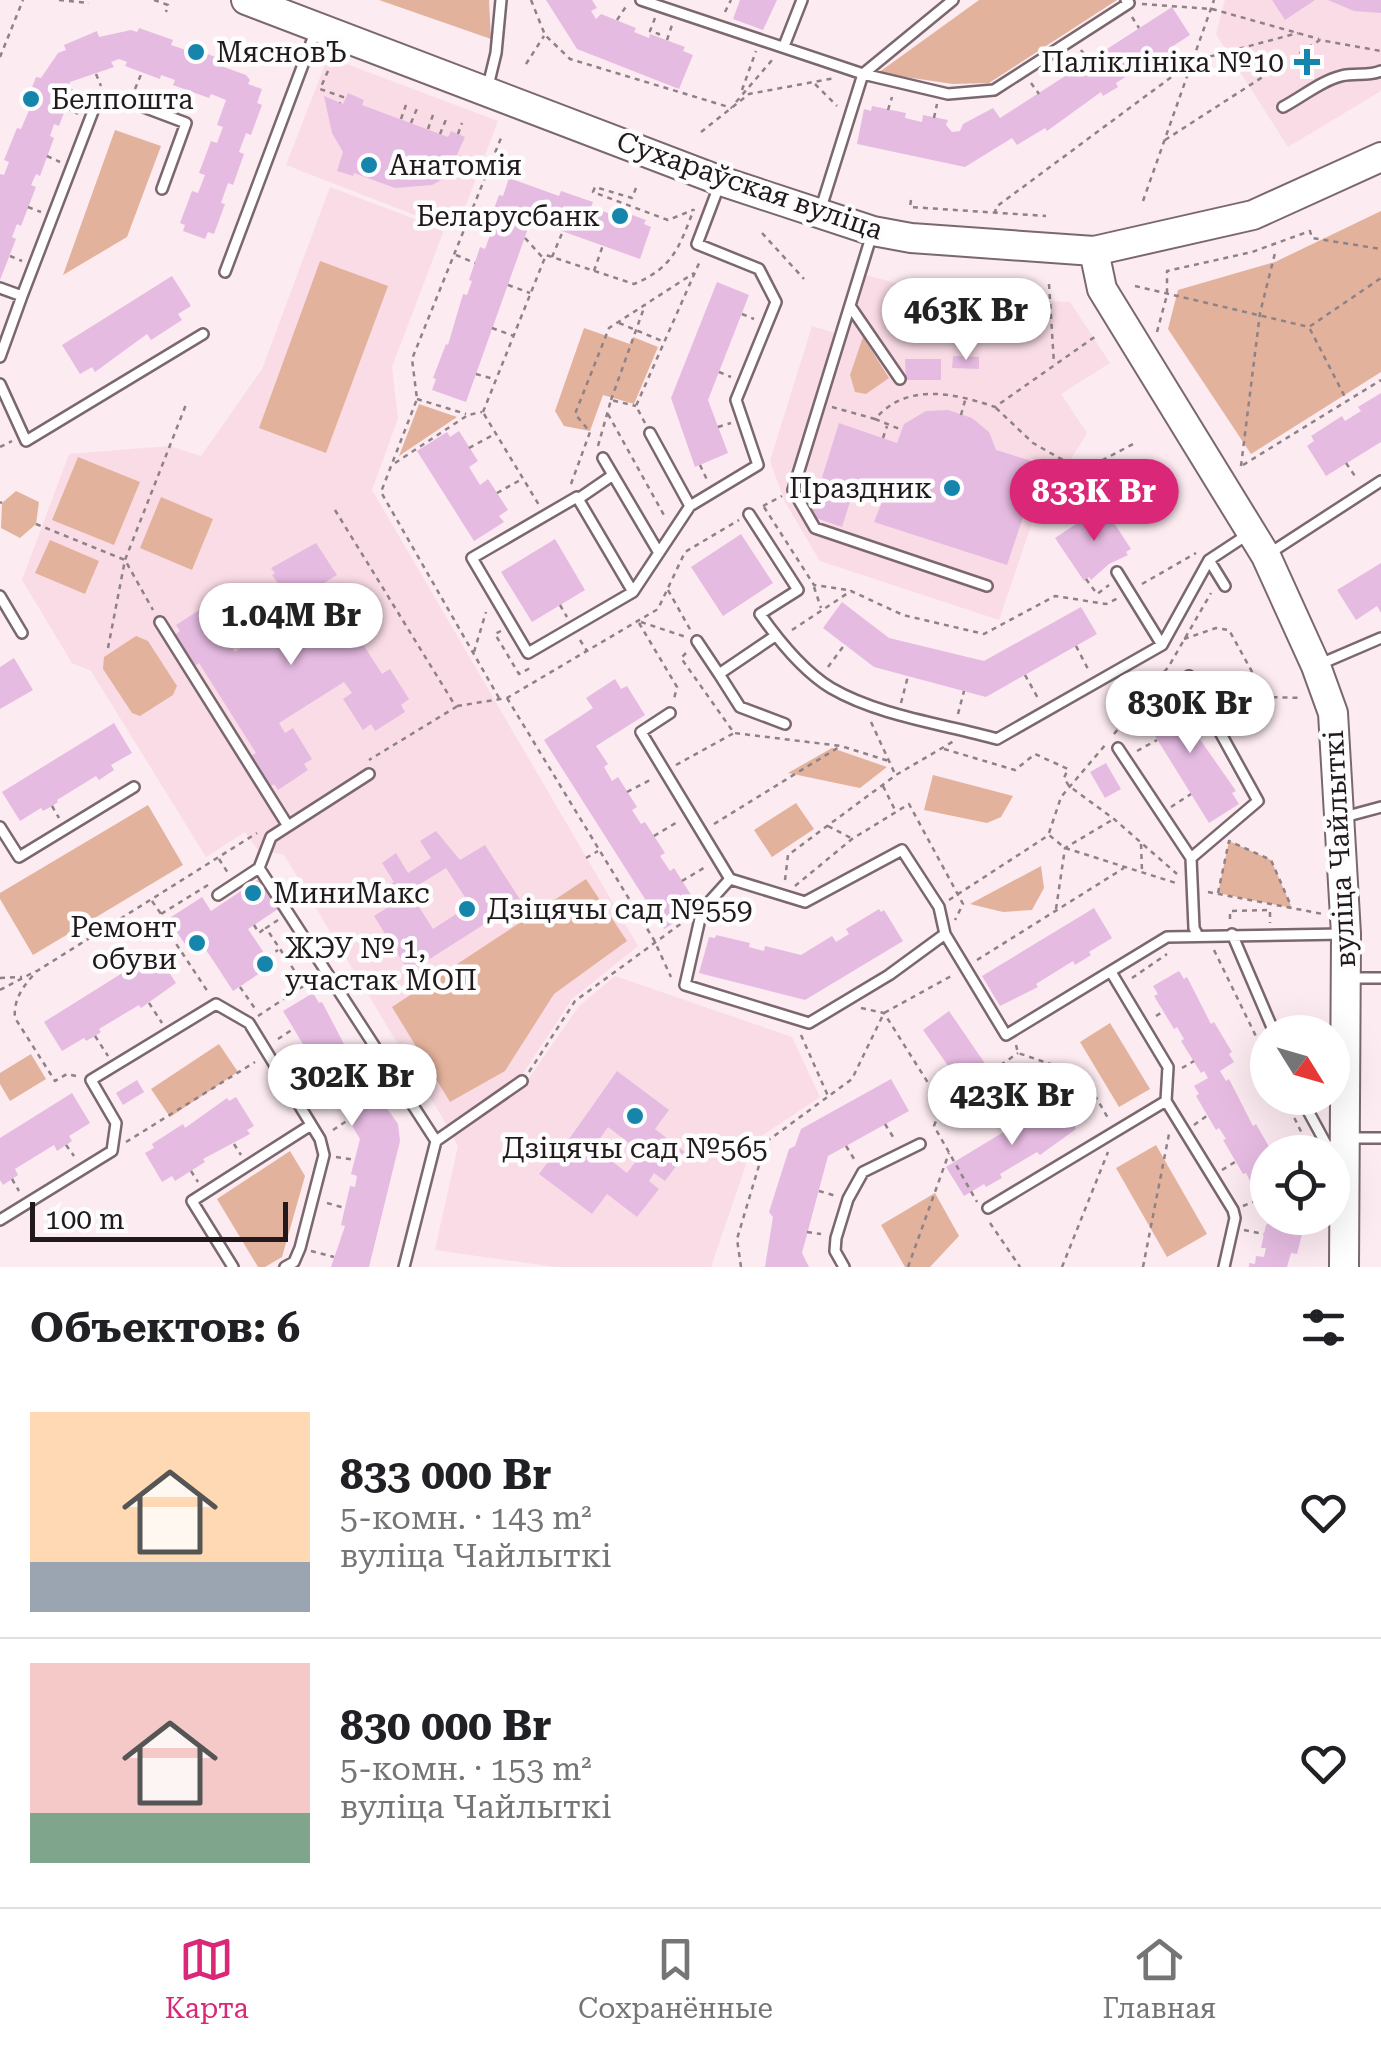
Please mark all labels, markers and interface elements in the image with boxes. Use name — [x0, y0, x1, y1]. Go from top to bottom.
place label: МясновЪ — [216, 36, 347, 69]
marker: МясновЪ — [185, 41, 207, 63]
place label: Паліклініка №10 — [1041, 46, 1284, 79]
marker: Паліклініка №10 — [1294, 49, 1320, 75]
place label: Белпошта — [51, 83, 193, 116]
marker: Белпошта — [20, 88, 42, 110]
street label: Сухараўская вуліца — [612, 124, 887, 247]
place label: Анатомія — [389, 149, 522, 182]
marker: Анатомія — [358, 154, 380, 176]
place label: Беларусбанк — [416, 200, 600, 233]
marker: Беларусбанк — [609, 205, 631, 227]
pin: 463K Br — [874, 278, 1058, 363]
text: 463K Br — [904, 291, 1028, 329]
pin: 833K Br — [1002, 459, 1186, 544]
place label: Праздник — [789, 472, 932, 505]
text: 833K Br — [1032, 472, 1156, 510]
marker: Праздник — [941, 477, 963, 499]
pin: 1.04M Br — [188, 583, 394, 668]
text: 1.04M Br — [221, 596, 361, 634]
pin: 830K Br — [1098, 671, 1282, 756]
text: 830K Br — [1128, 684, 1252, 722]
street label: вуліца Чайлыткі — [1317, 729, 1362, 968]
place label: МиниМакс — [273, 877, 430, 910]
marker: МиниМакс — [242, 882, 264, 904]
place label: Дзіцячы сад №559 — [487, 893, 753, 926]
marker: Дзіцячы сад №559 — [456, 898, 478, 920]
place label: Ремонт обуви — [70, 911, 177, 976]
marker: Ремонт обуви — [186, 932, 208, 954]
place label: ЖЭУ № 1, участак МОП — [285, 932, 477, 997]
marker: ЖЭУ № 1, участак МОП — [254, 953, 276, 975]
north arrow — [1250, 1015, 1350, 1115]
map controls — [1250, 1015, 1350, 1235]
pin: 302K Br — [260, 1044, 444, 1129]
text: 302K Br — [290, 1057, 414, 1095]
pin: 423K Br — [920, 1063, 1104, 1148]
text: 423K Br — [950, 1076, 1074, 1114]
marker: Дзіцячы сад №565 — [624, 1105, 646, 1127]
place label: Дзіцячы сад №565 — [502, 1132, 768, 1165]
button: locate — [1250, 1135, 1350, 1235]
scale bar — [30, 1197, 288, 1242]
text: 100 m — [45, 1203, 125, 1236]
icon: filters — [1296, 1300, 1351, 1355]
text: Объектов: 6 — [30, 1303, 300, 1352]
text: 833 000 Br — [340, 1450, 552, 1499]
icon: home — [110, 1452, 230, 1572]
icon: heart — [1296, 1485, 1351, 1540]
text: 5-комн. · 143 m² — [340, 1499, 592, 1537]
text: вуліца Чайлыткі — [340, 1537, 612, 1575]
text: 830 000 Br — [340, 1701, 552, 1750]
icon: home — [110, 1703, 230, 1823]
icon: heart — [1296, 1736, 1351, 1791]
text: 5-комн. · 153 m² — [340, 1750, 592, 1788]
text: вуліца Чайлыткі — [340, 1788, 612, 1826]
tab: Карта — [165, 1932, 249, 2025]
tab: Сохранённые — [578, 1932, 773, 2025]
tab: Главная — [1102, 1932, 1216, 2025]

